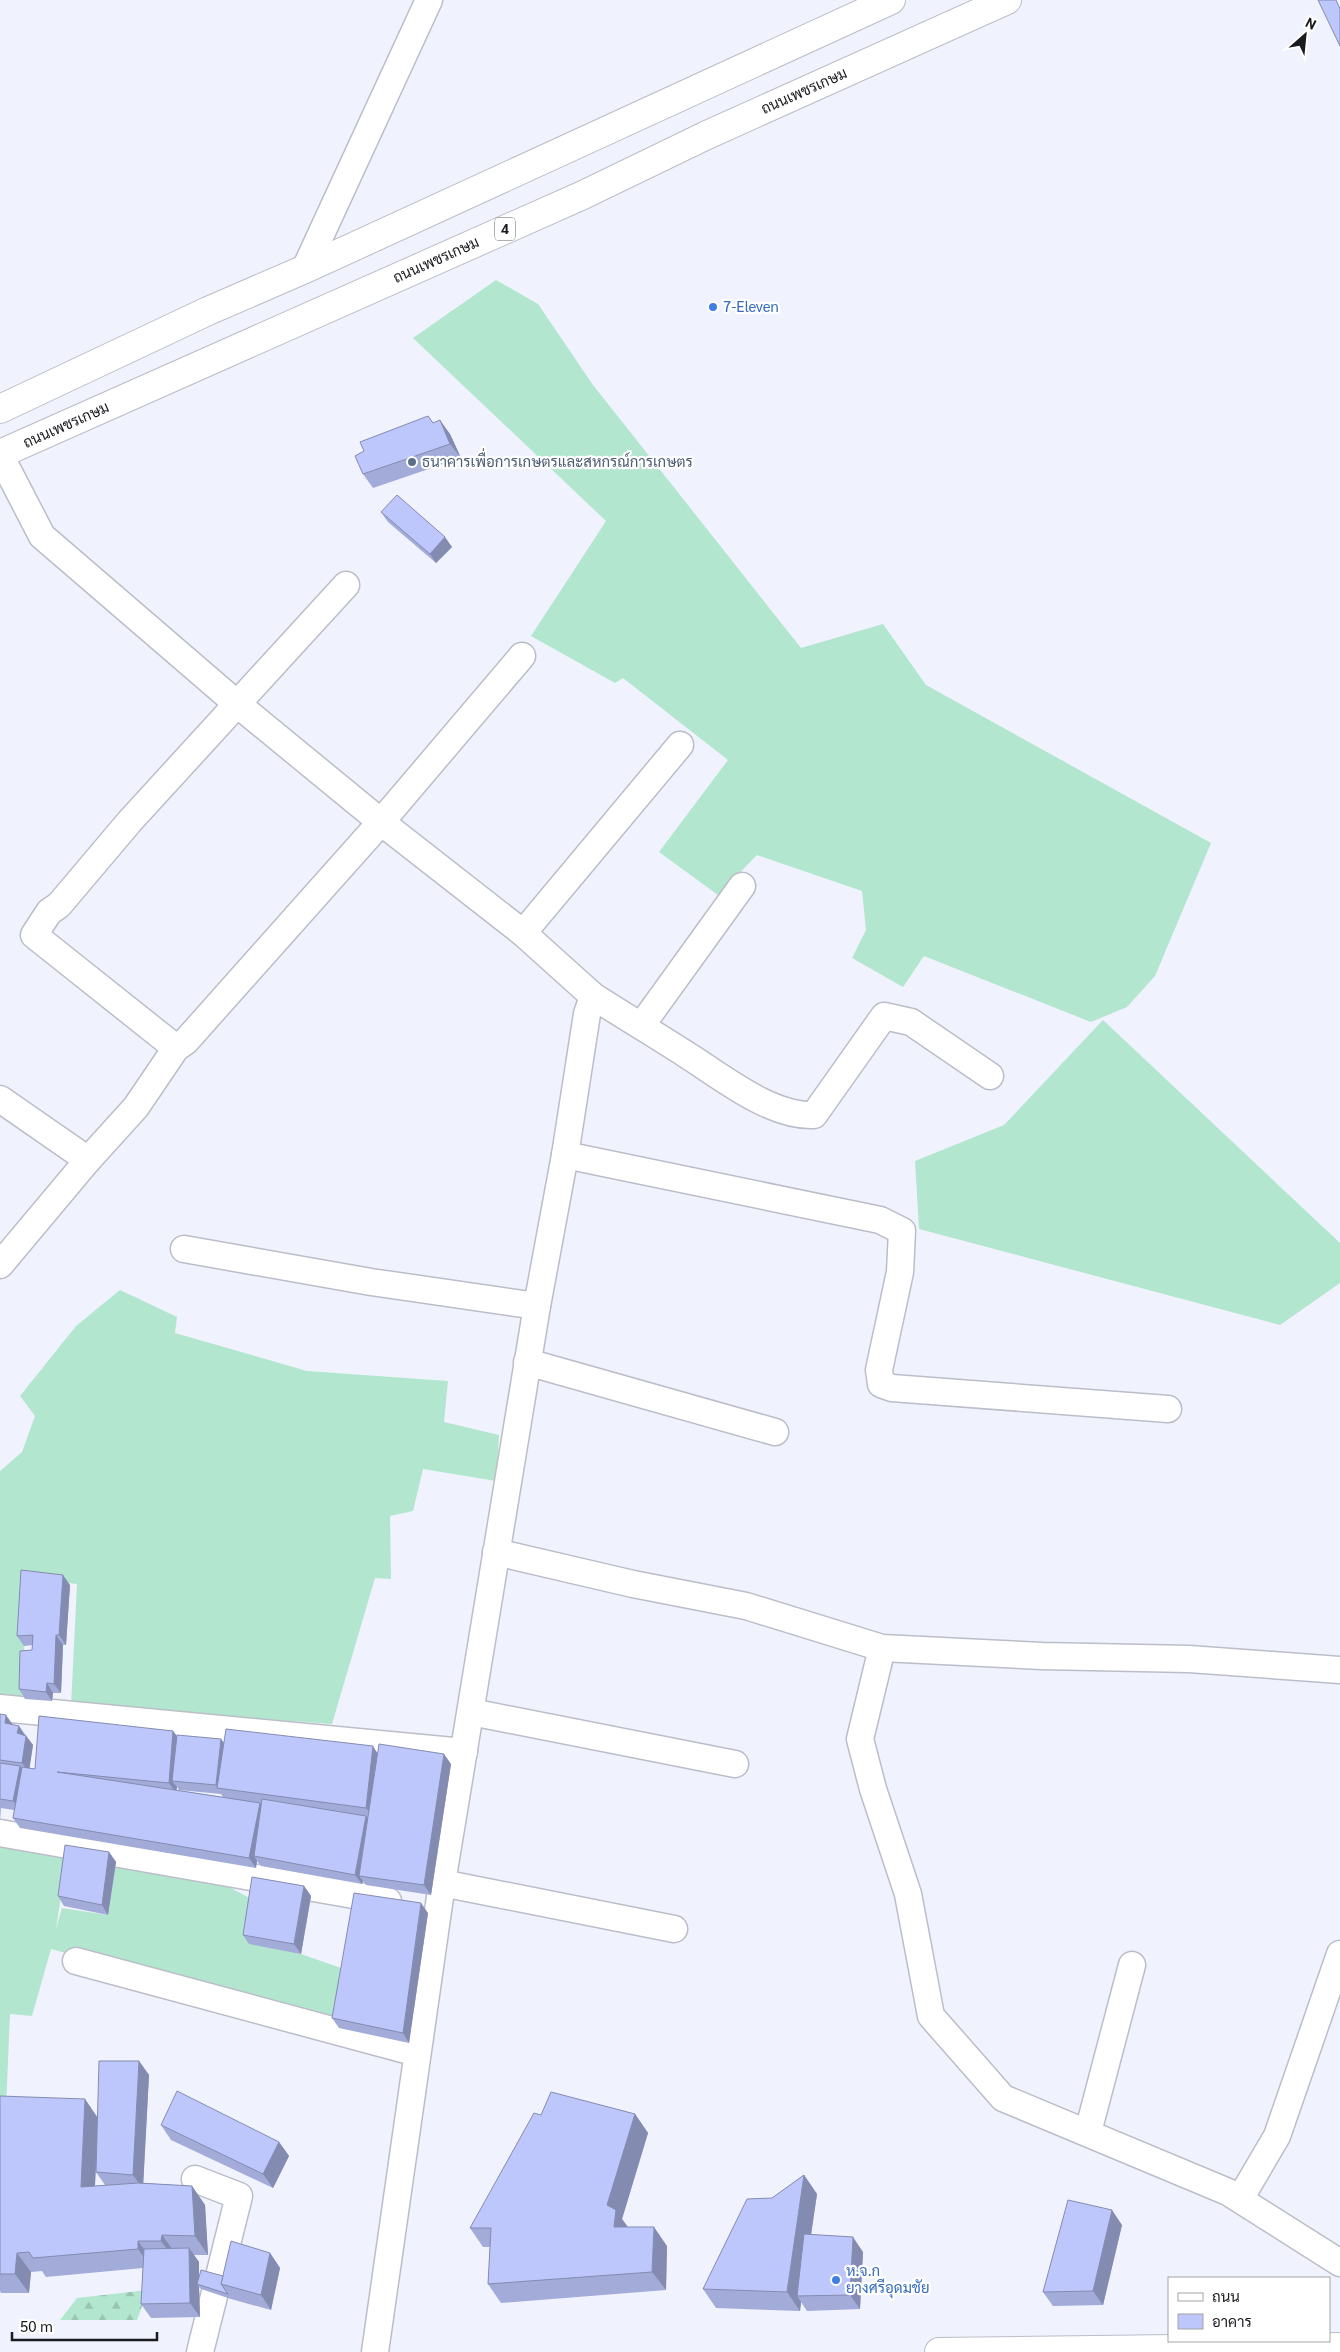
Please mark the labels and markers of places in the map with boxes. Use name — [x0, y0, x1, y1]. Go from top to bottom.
place label: 7-Eleven — [723, 296, 779, 315]
marker: 7-Eleven — [707, 301, 719, 313]
place label: ธนาคารเพื่อการเกษตรและสหกรณ์การเกษตร — [422, 447, 693, 470]
marker: ธนาคารเพื่อการเกษตรและสหกรณ์การเกษตร — [406, 456, 418, 468]
place label: ห.จ.ก ยางศรีอุดมชัย — [846, 2260, 930, 2299]
marker: ห.จ.ก ยางศรีอุดมชัย — [830, 2274, 842, 2286]

